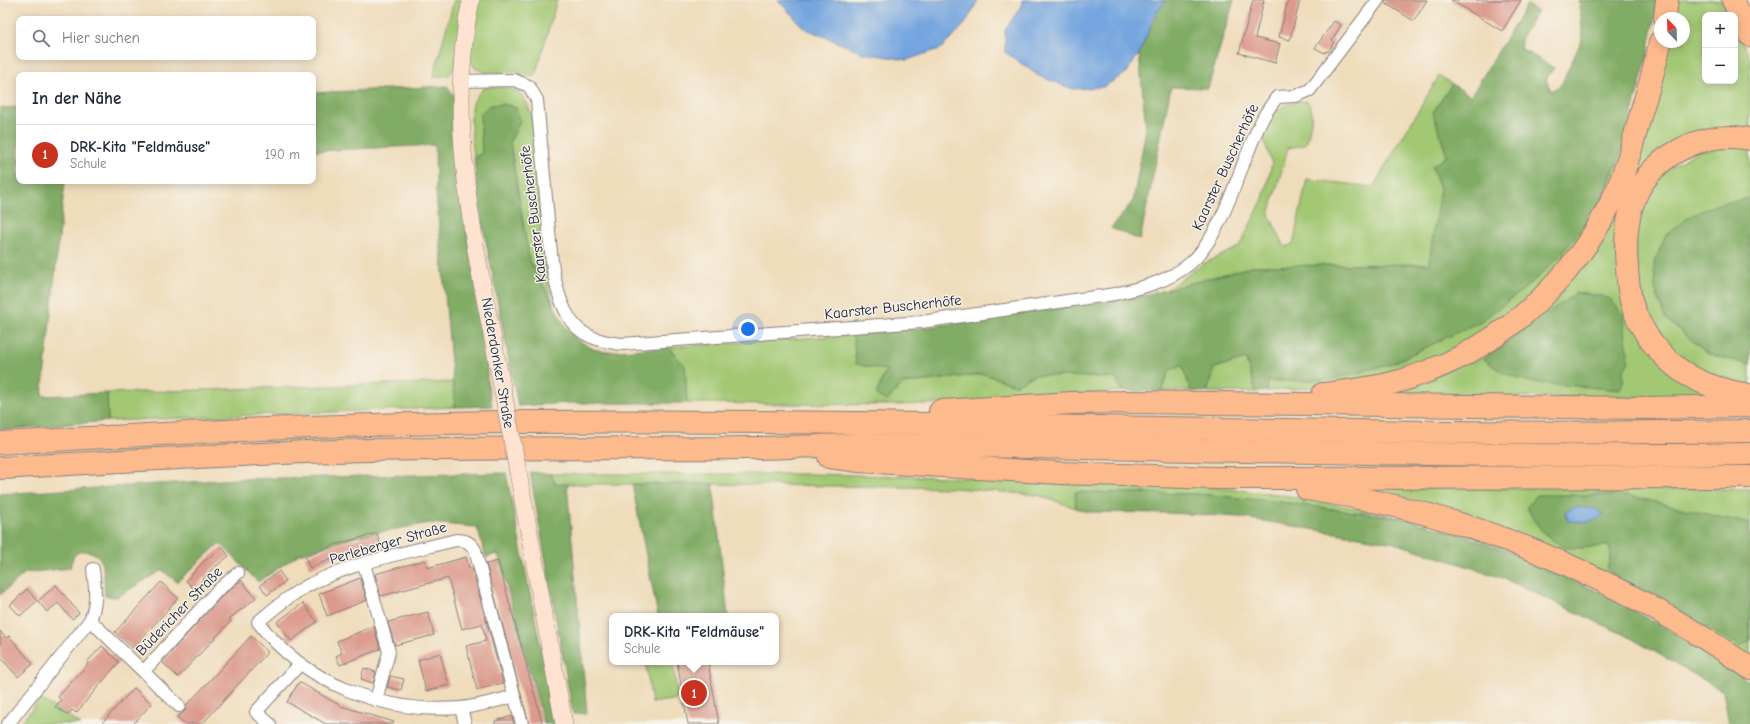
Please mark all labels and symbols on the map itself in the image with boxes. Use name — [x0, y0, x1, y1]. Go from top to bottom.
north arrow — [1654, 12, 1690, 48]
street label: Kaarster Buscherhöfe — [1188, 100, 1262, 233]
street label: Kaarster Buscherhöfe — [516, 144, 550, 283]
street label: Kaarster Buscherhöfe — [824, 291, 963, 323]
street label: Niederdonker Straße — [478, 296, 518, 430]
your location — [738, 319, 758, 339]
street label: Perleberger Straße — [327, 518, 449, 568]
street label: Büdericher Straße — [132, 562, 226, 659]
pin: 1 — [681, 678, 707, 708]

